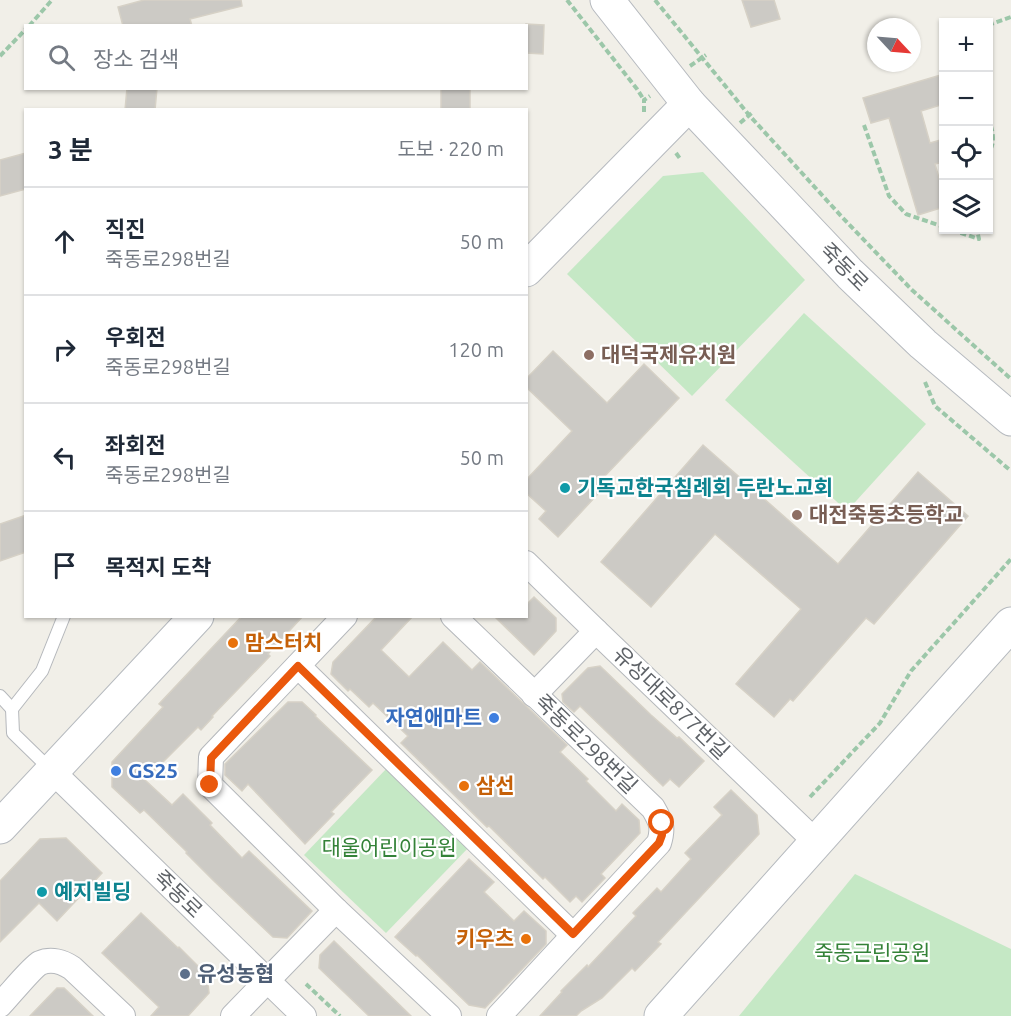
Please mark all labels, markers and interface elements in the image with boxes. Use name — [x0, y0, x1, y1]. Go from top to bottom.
north arrow — [867, 18, 921, 72]
map controls — [939, 18, 993, 234]
button: + — [939, 18, 993, 72]
search box — [24, 24, 528, 90]
icon: search — [45, 41, 78, 74]
text: 장소 검색 — [93, 46, 179, 71]
button: − — [939, 72, 993, 126]
button: locate — [939, 126, 993, 180]
text: 3 분 — [48, 135, 93, 164]
text: 도보 · 220 m — [397, 137, 504, 160]
button: layers — [939, 180, 993, 234]
text: 직진 — [105, 216, 145, 241]
icon: ahead — [48, 225, 81, 258]
text: 50 m — [460, 230, 504, 253]
street label: 죽동로 — [816, 237, 874, 295]
text: 죽동로298번길 — [105, 247, 231, 270]
text: 우회전 — [105, 324, 166, 349]
icon: right — [48, 333, 81, 366]
text: 120 m — [448, 338, 504, 361]
place label: 대덕국제유치원 — [601, 342, 736, 366]
marker: 대덕국제유치원 — [582, 348, 596, 362]
text: 죽동로298번길 — [105, 355, 231, 378]
text: 좌회전 — [105, 432, 166, 457]
icon: left — [48, 441, 81, 474]
text: 50 m — [460, 446, 504, 469]
text: 죽동로298번길 — [105, 463, 231, 486]
place label: 기독교한국침례회 두란노교회 — [577, 475, 833, 499]
marker: 기독교한국침례회 두란노교회 — [558, 481, 572, 495]
place label: 대전죽동초등학교 — [809, 502, 964, 526]
marker: 대전죽동초등학교 — [790, 508, 804, 522]
icon: arrive — [48, 549, 81, 582]
text: 목적지 도착 — [105, 554, 211, 579]
place label: 맘스터치 — [245, 630, 322, 654]
marker: 맘스터치 — [226, 636, 240, 650]
street label: 유성대로877번길 — [609, 641, 735, 764]
street label: 죽동로298번길 — [531, 689, 643, 798]
place label: 자연애마트 — [385, 705, 482, 729]
marker: 자연애마트 — [487, 711, 501, 725]
place label: GS25 — [128, 758, 178, 782]
marker: GS25 — [109, 764, 123, 778]
route end — [196, 771, 222, 797]
place label: 삼선 — [476, 773, 515, 797]
marker: 삼선 — [457, 779, 471, 793]
route start — [648, 809, 674, 835]
park label: 대울어린이공원 — [321, 835, 457, 859]
street label: 죽동로 — [150, 865, 208, 922]
place label: 예지빌딩 — [54, 879, 131, 903]
marker: 예지빌딩 — [35, 885, 49, 899]
place label: 키우츠 — [456, 926, 514, 950]
marker: 키우츠 — [519, 932, 533, 946]
park label: 죽동근린공원 — [814, 940, 930, 964]
place label: 유성농협 — [197, 961, 274, 985]
marker: 유성농협 — [178, 967, 192, 981]

